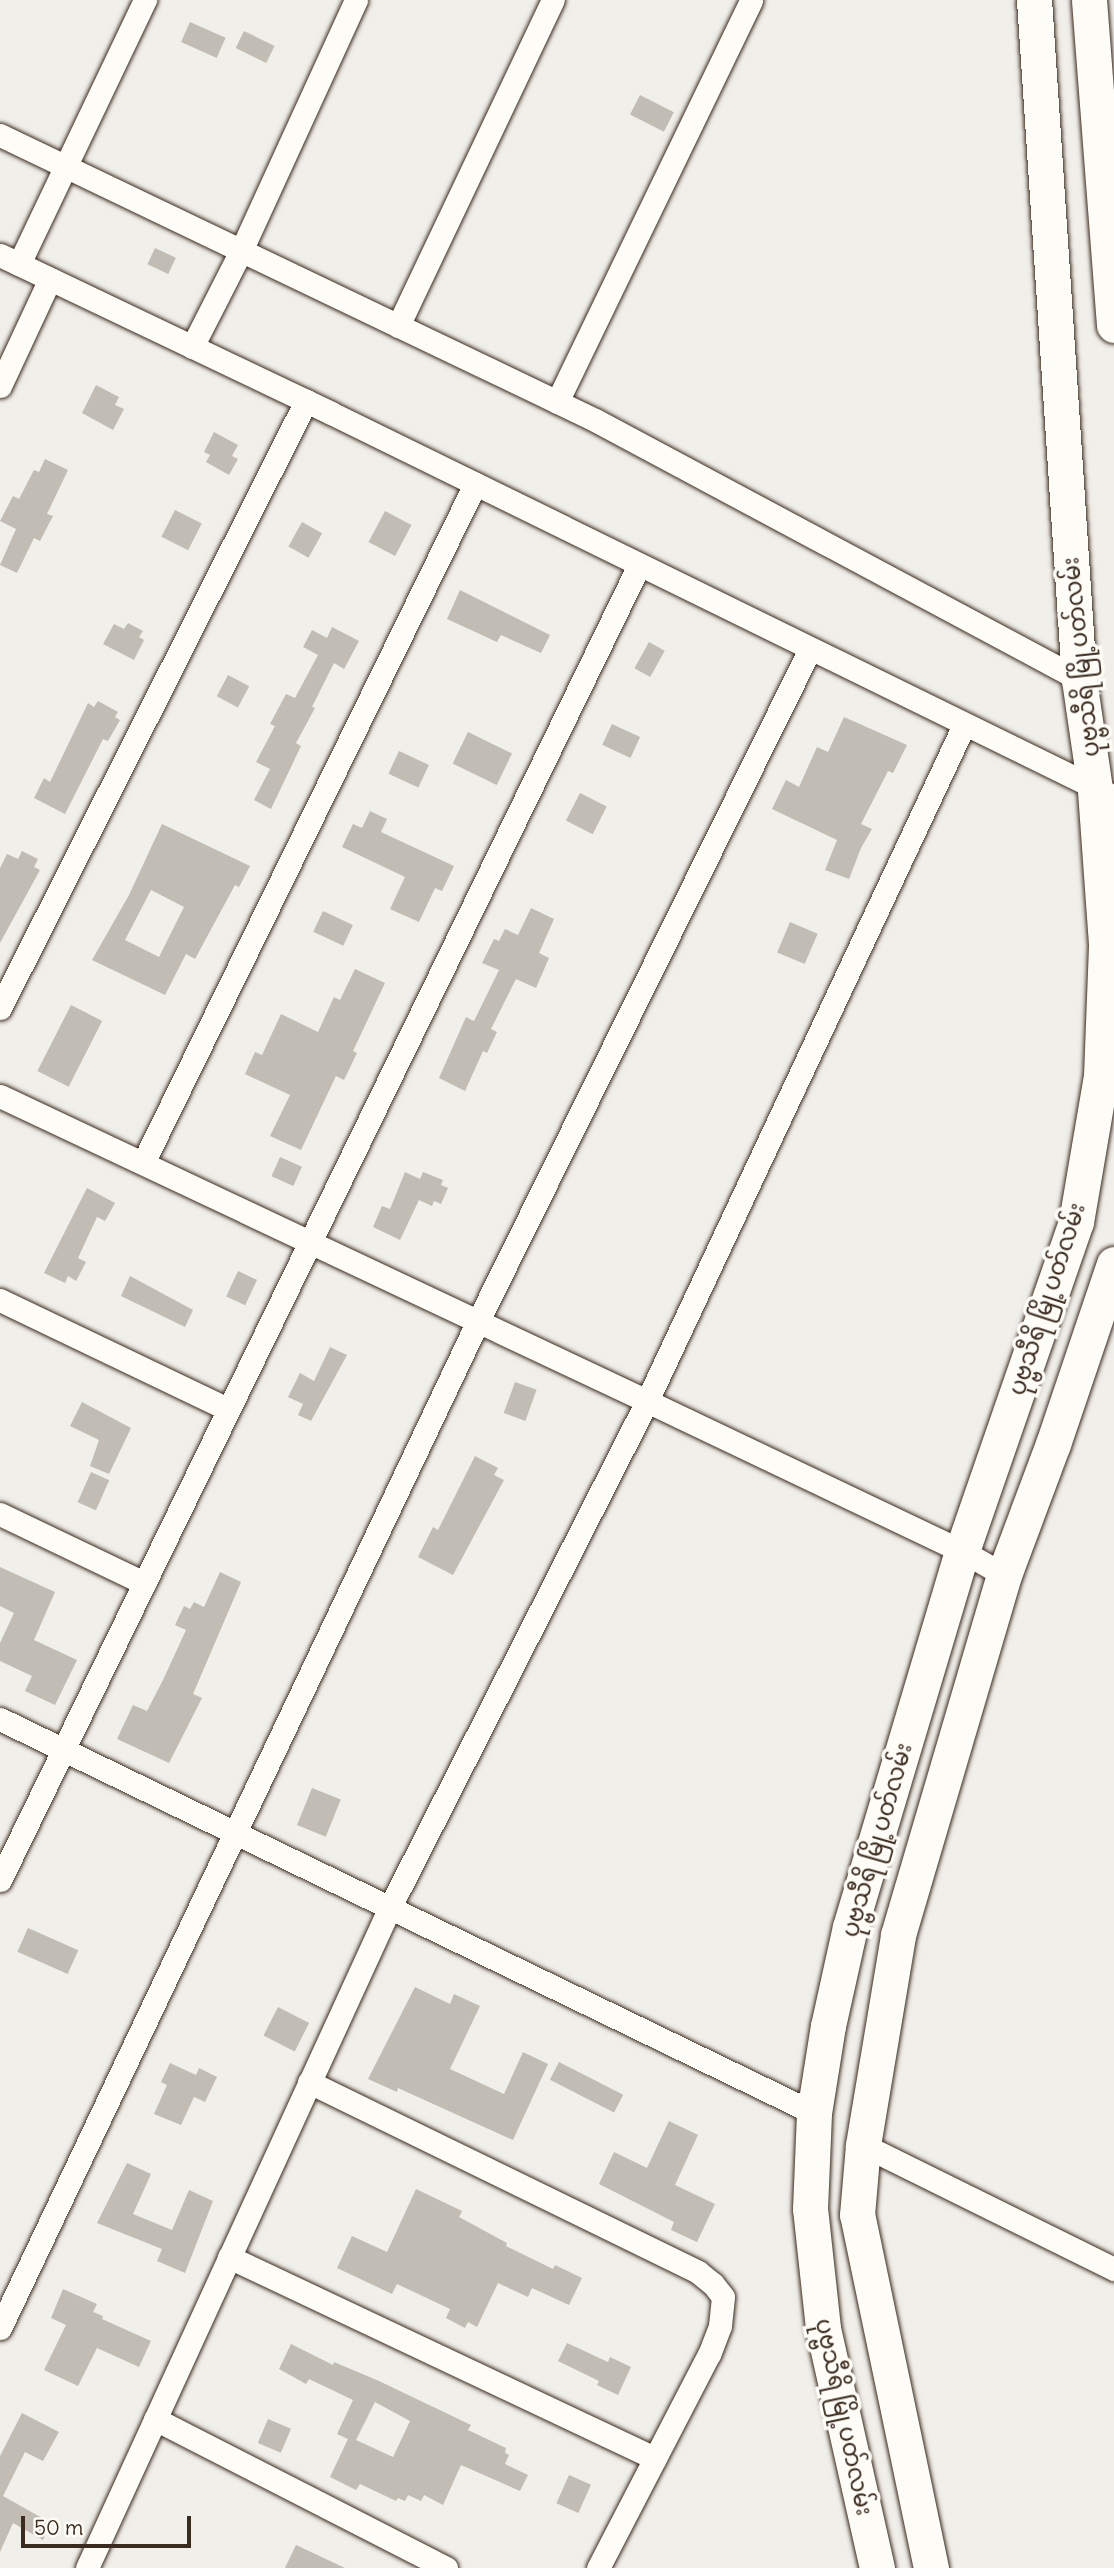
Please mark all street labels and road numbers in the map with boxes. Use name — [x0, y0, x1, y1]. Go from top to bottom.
street label: ပုဗ္ဗသီရိ မြို့ပတ်လမ်း — [1057, 556, 1105, 758]
street label: ပုဗ္ဗသီရိ မြို့ပတ်လမ်း — [1003, 1199, 1091, 1399]
street label: ပုဗ္ဗသီရိ မြို့ပတ်လမ်း — [836, 1740, 918, 1940]
street label: ပုဗ္ဗသီရိ မြို့ပတ်လမ်း — [810, 2316, 878, 2518]

